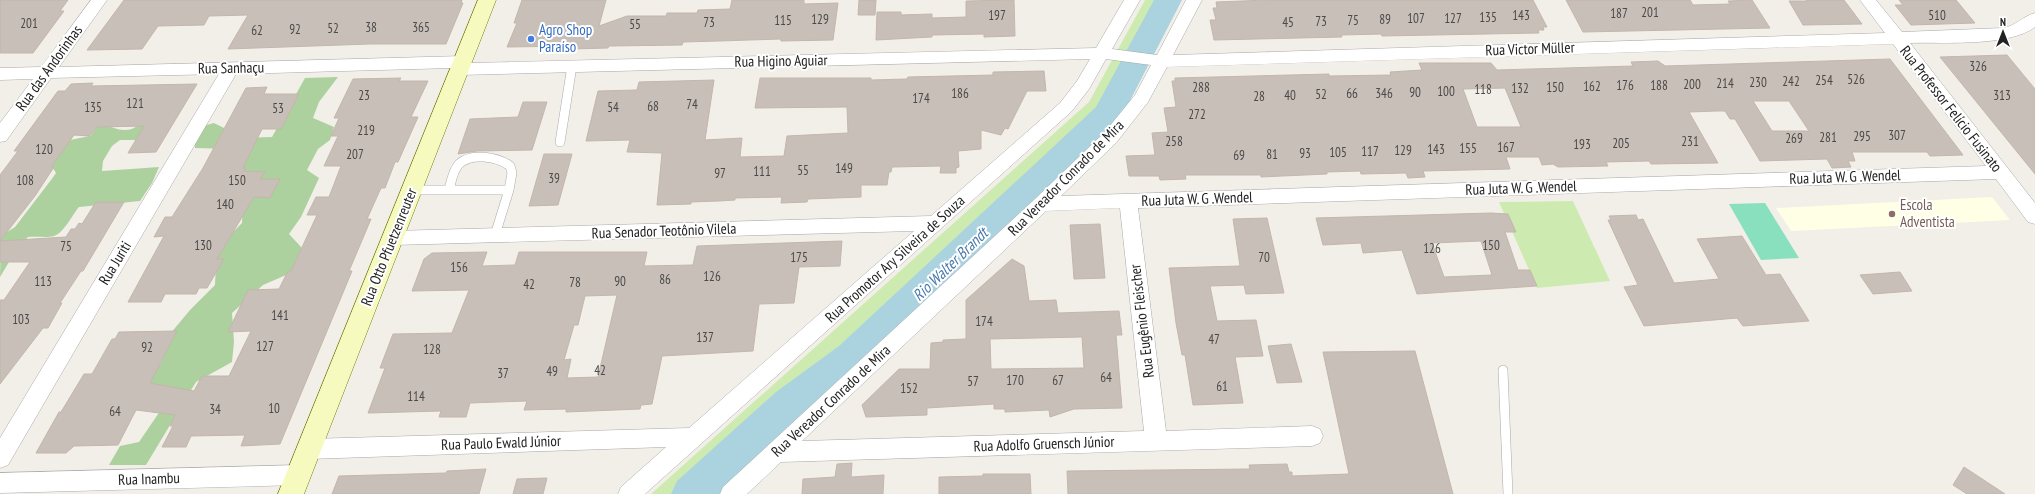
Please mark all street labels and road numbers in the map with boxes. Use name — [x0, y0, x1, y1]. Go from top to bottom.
street label: Rua das Andorinhas — [11, 21, 86, 114]
street label: Rua Victor Müller — [1485, 37, 1576, 60]
street label: Rua Professor Felício Fusinato — [1896, 42, 2007, 176]
street label: Rua Higino Aguiar — [734, 50, 829, 71]
street label: Rua Sanhaçu — [198, 57, 264, 78]
street label: Rua Vereador Conrado de Mira — [1004, 116, 1128, 240]
street label: Rua Juta W. G .Wendel — [1789, 165, 1901, 188]
street label: Rua Juta W. G .Wendel — [1465, 176, 1577, 199]
street label: Rua Otto Pfuetzenreuter — [356, 184, 421, 309]
street label: Rua Juta W. G .Wendel — [1141, 187, 1253, 210]
street label: Rua Promotor Ary Silveira de Souza — [821, 191, 968, 326]
street label: Rua Senador Teotônio Vilela — [591, 218, 737, 243]
street label: Rua Juriti — [94, 237, 135, 288]
street label: Rua Eugênio Fleischer — [1125, 262, 1158, 379]
street label: Rua Vereador Conrado de Mira — [767, 340, 894, 461]
street label: Rua Paulo Ewald Júnior — [441, 431, 562, 454]
street label: Rua Adolfo Gruensch Júnior — [973, 432, 1116, 455]
street label: Rua Inambu — [118, 468, 180, 489]

